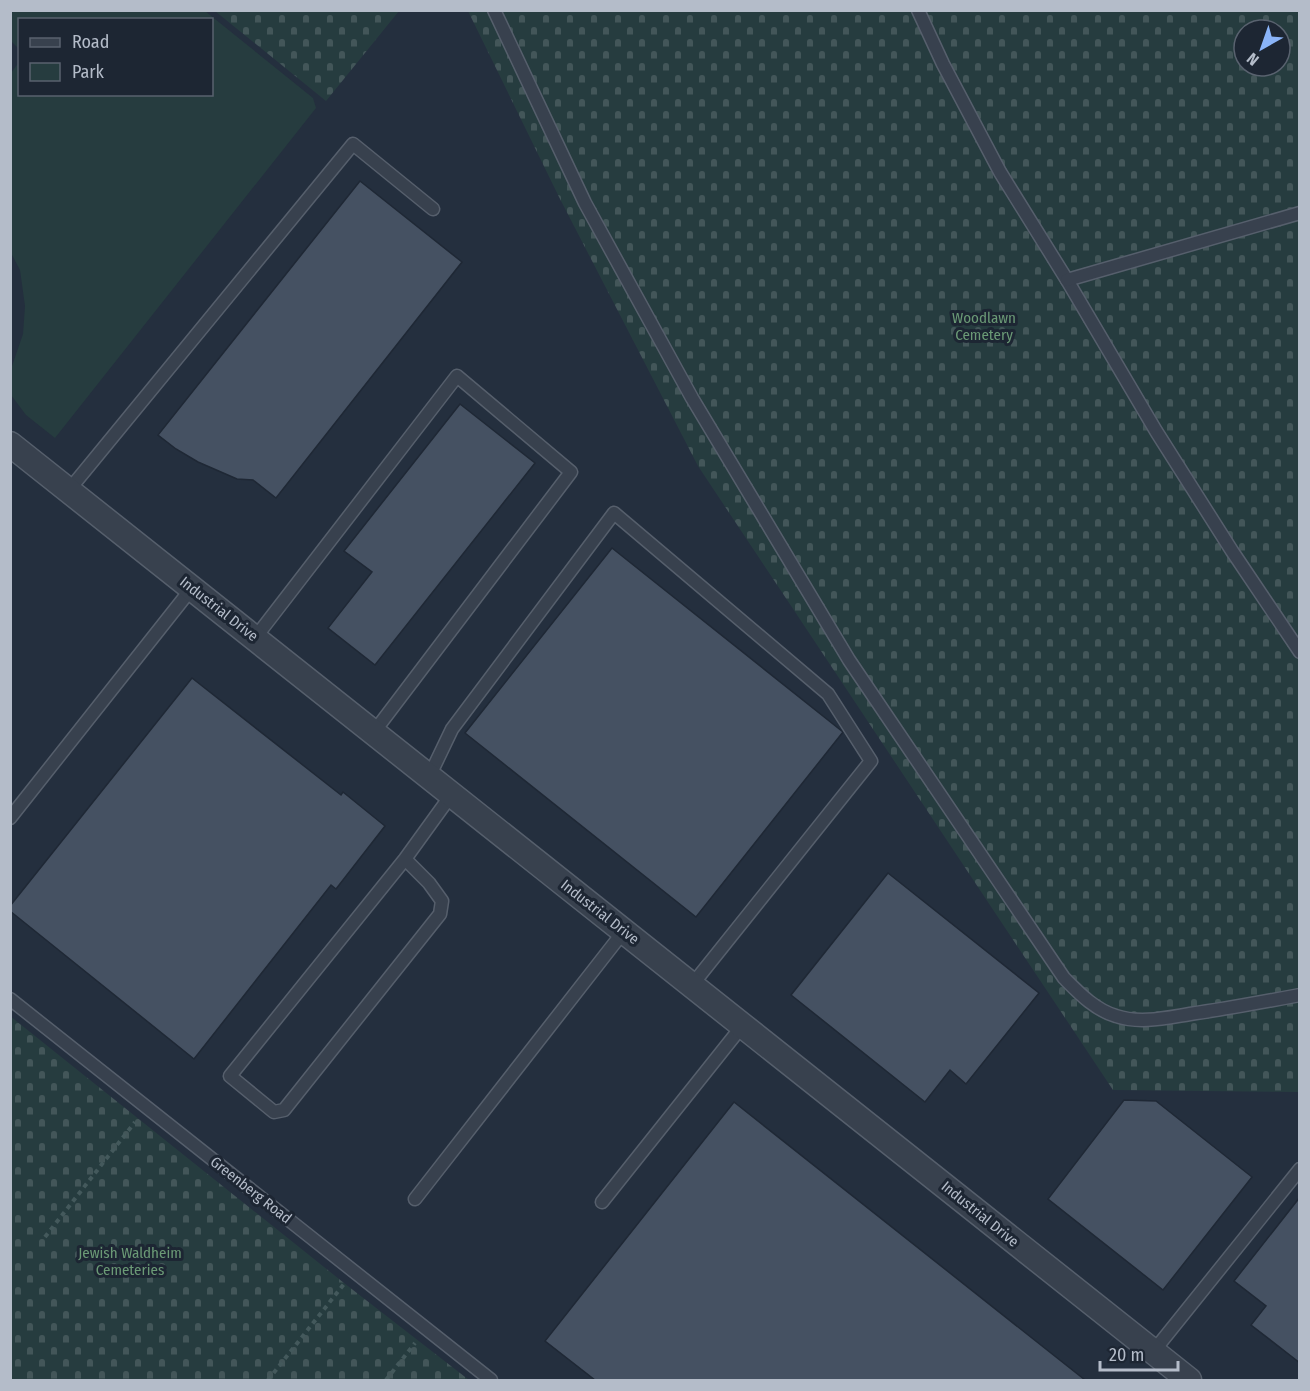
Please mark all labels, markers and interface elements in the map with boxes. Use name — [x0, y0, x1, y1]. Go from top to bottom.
legend — [18, 18, 213, 96]
north arrow — [1232, 18, 1292, 78]
text: Road — [72, 31, 109, 53]
text: N — [1243, 49, 1262, 69]
text: Park — [72, 61, 105, 83]
park label: Woodlawn Cemetery — [952, 309, 1016, 344]
street label: Industrial Drive — [176, 573, 262, 645]
street label: Industrial Drive — [557, 876, 643, 948]
street label: Greenberg Road — [207, 1153, 295, 1227]
street label: Industrial Drive — [938, 1177, 1022, 1251]
park label: Jewish Waldheim Cemeteries — [78, 1244, 182, 1279]
scale bar — [1100, 1334, 1178, 1372]
text: 20 m — [1109, 1344, 1144, 1366]

